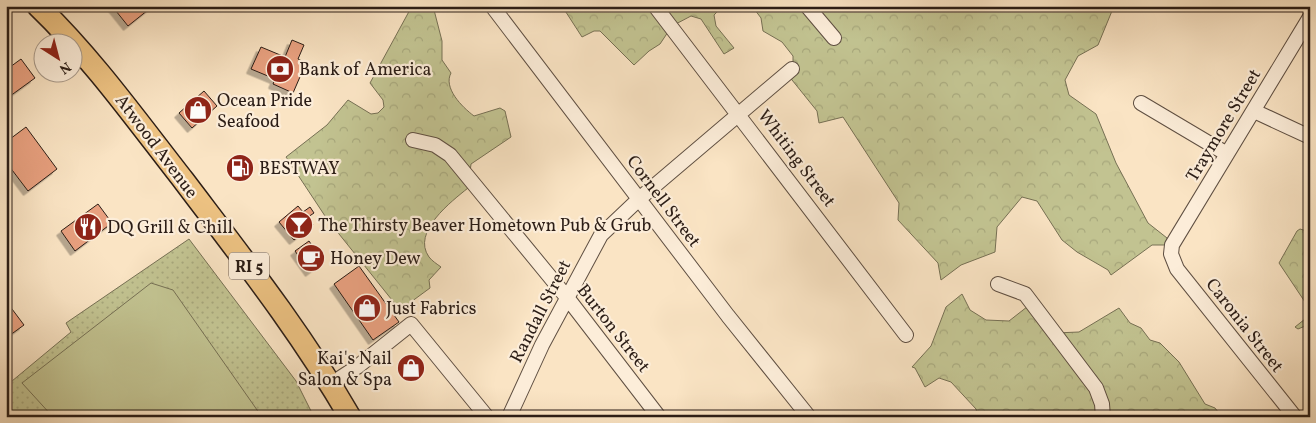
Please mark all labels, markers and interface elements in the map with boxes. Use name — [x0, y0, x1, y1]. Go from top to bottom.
north arrow — [32, 32, 82, 82]
bank icon: Bank of America — [265, 54, 295, 84]
text: N — [55, 57, 74, 78]
place label: Bank of America — [299, 58, 432, 83]
street label: Traymore Street — [1181, 65, 1268, 187]
place label: Ocean Pride Seafood — [217, 89, 312, 135]
street label: Atwood Avenue — [108, 90, 203, 204]
shop icon: Ocean Pride Seafood — [183, 95, 213, 125]
street label: Whiting Street — [751, 105, 841, 213]
street label: Cornell Street — [620, 151, 706, 253]
fuel station icon: BESTWAY — [225, 153, 255, 183]
place label: BESTWAY — [259, 157, 340, 182]
bar icon: The Thirsty Beaver Hometown Pub & Grub — [284, 210, 314, 240]
restaurant icon: DQ Grill & Chill — [73, 212, 103, 242]
place label: The Thirsty Beaver Hometown Pub & Grub — [318, 214, 652, 239]
place label: DQ Grill & Chill — [107, 216, 233, 241]
cafe icon: Honey Dew — [296, 243, 326, 273]
place label: Honey Dew — [330, 247, 421, 272]
road number: RI 5 — [229, 252, 269, 280]
street label: Randall Street — [505, 256, 578, 368]
street label: Caronia Street — [1199, 273, 1289, 378]
street label: Burton Street — [570, 279, 655, 378]
shop icon: Just Fabrics — [352, 293, 382, 323]
place label: Just Fabrics — [386, 297, 476, 322]
place label: Kai's Nail Salon & Spa — [298, 347, 392, 393]
shop icon: Kai's Nail Salon & Spa — [396, 353, 426, 383]

